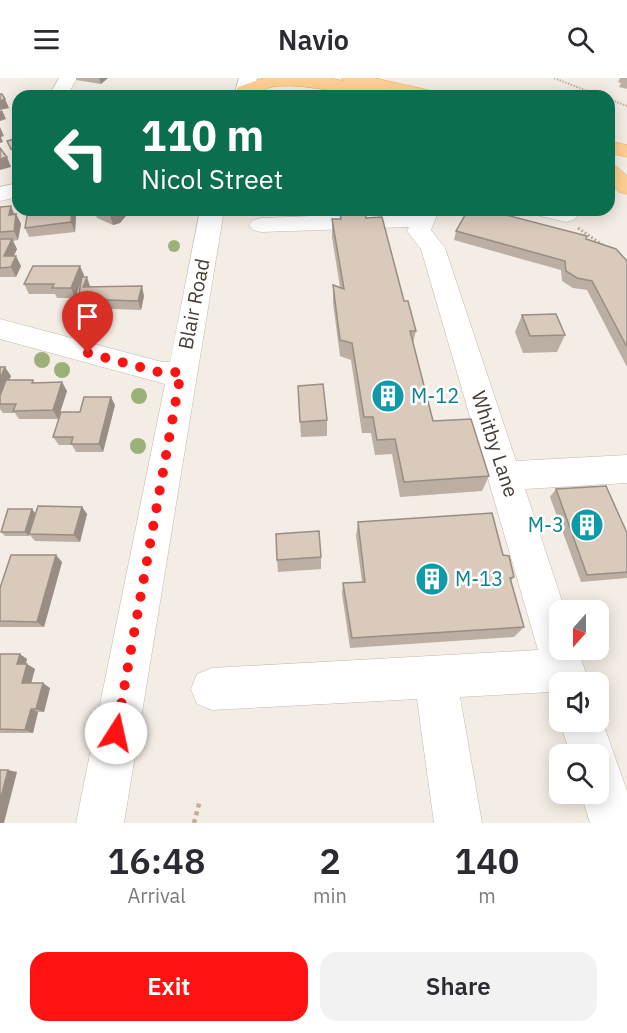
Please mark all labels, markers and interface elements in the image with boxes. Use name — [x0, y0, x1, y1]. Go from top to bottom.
text: Navio — [278, 22, 349, 57]
icon: menu — [30, 23, 63, 56]
icon: search — [564, 23, 597, 56]
text: 110 m — [141, 108, 264, 163]
icon: left — [42, 114, 120, 192]
text: Nicol Street — [141, 161, 283, 196]
street label: Blair Road — [171, 256, 216, 352]
pin — [62, 291, 113, 353]
icon: arrive — [71, 300, 104, 333]
building icon: M-12 — [370, 378, 406, 414]
place label: M-12 — [411, 382, 459, 409]
street label: Whitby Lane — [466, 387, 525, 501]
building icon: M-3 — [569, 507, 605, 543]
place label: M-3 — [528, 511, 564, 538]
building icon: M-13 — [414, 561, 450, 597]
place label: M-13 — [455, 565, 503, 592]
north arrow — [549, 600, 609, 660]
map controls — [549, 600, 609, 804]
button: sound — [549, 672, 609, 732]
position arrow — [84, 701, 148, 765]
button: search — [549, 744, 609, 804]
text: 16:48 — [108, 837, 206, 884]
text: 2 — [319, 837, 341, 884]
text: 140 — [455, 837, 519, 884]
text: Arrival — [127, 882, 186, 909]
text: min — [313, 882, 347, 909]
text: m — [478, 882, 496, 909]
button: Exit — [30, 952, 308, 1021]
button: Share — [320, 952, 597, 1021]

